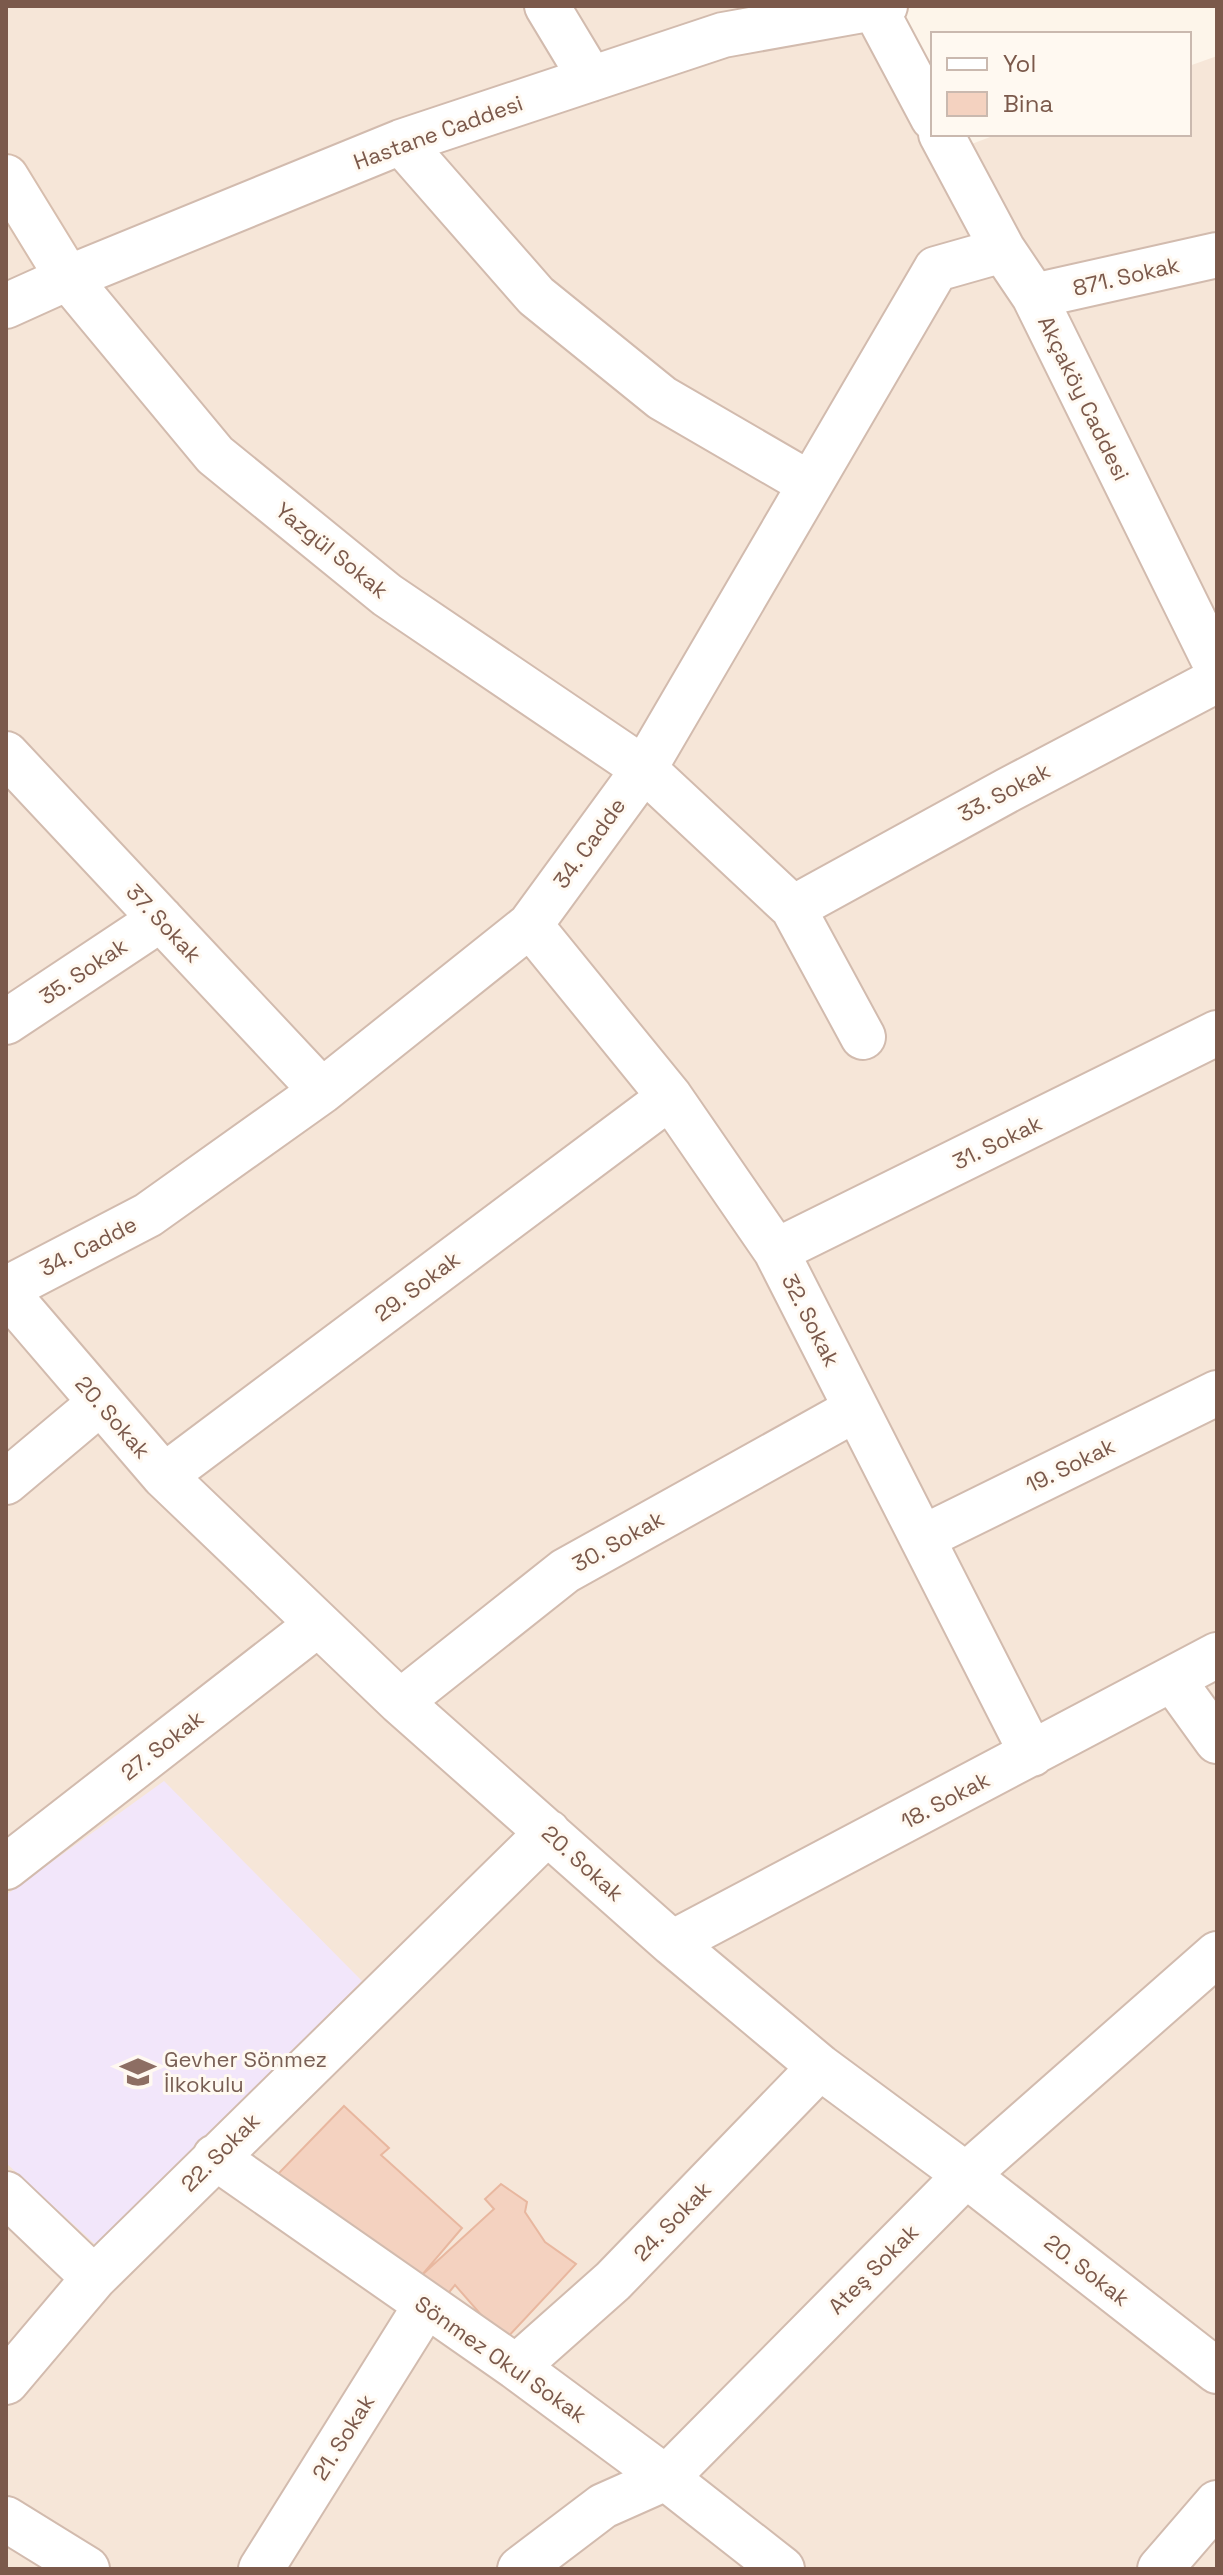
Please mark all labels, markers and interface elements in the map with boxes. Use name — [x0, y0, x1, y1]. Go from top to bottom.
legend — [931, 32, 1191, 136]
text: Yol — [1003, 48, 1036, 79]
street label: Hastane Caddesi — [350, 88, 526, 176]
text: Bina — [1003, 88, 1053, 119]
street label: 871. Sokak — [1070, 250, 1182, 302]
street label: Akçaköy Caddesi — [1032, 311, 1136, 485]
street label: Yazgül Sokak — [270, 496, 394, 604]
street label: 33. Sokak — [953, 756, 1055, 828]
street label: 34. Cadde — [547, 792, 631, 894]
street label: 37. Sokak — [120, 878, 208, 968]
street label: 35. Sokak — [34, 931, 132, 1011]
street label: 31. Sokak — [948, 1108, 1046, 1176]
street label: 34. Cadde — [35, 1210, 141, 1282]
street label: 29. Sokak — [369, 1245, 466, 1327]
street label: 32. Sokak — [776, 1269, 846, 1371]
street label: 20. Sokak — [69, 1370, 157, 1464]
street label: 19. Sokak — [1021, 1431, 1119, 1499]
street label: 30. Sokak — [567, 1504, 669, 1578]
street label: 27. Sokak — [115, 1704, 209, 1786]
street label: 18. Sokak — [896, 1765, 994, 1835]
street label: 20. Sokak — [536, 1819, 630, 1907]
place label: Gevher Sönmez İlkokulu — [164, 2045, 327, 2098]
school or university icon: Gevher Sönmez İlkokulu — [119, 2053, 157, 2091]
street label: 22. Sokak — [175, 2107, 265, 2197]
street label: 24. Sokak — [627, 2175, 717, 2267]
street label: Ateş Sokak — [822, 2218, 924, 2320]
street label: 20. Sokak — [1039, 2228, 1135, 2312]
street label: Sönmez Okul Sokak — [410, 2289, 592, 2429]
street label: 21. Sokak — [306, 2389, 380, 2485]

